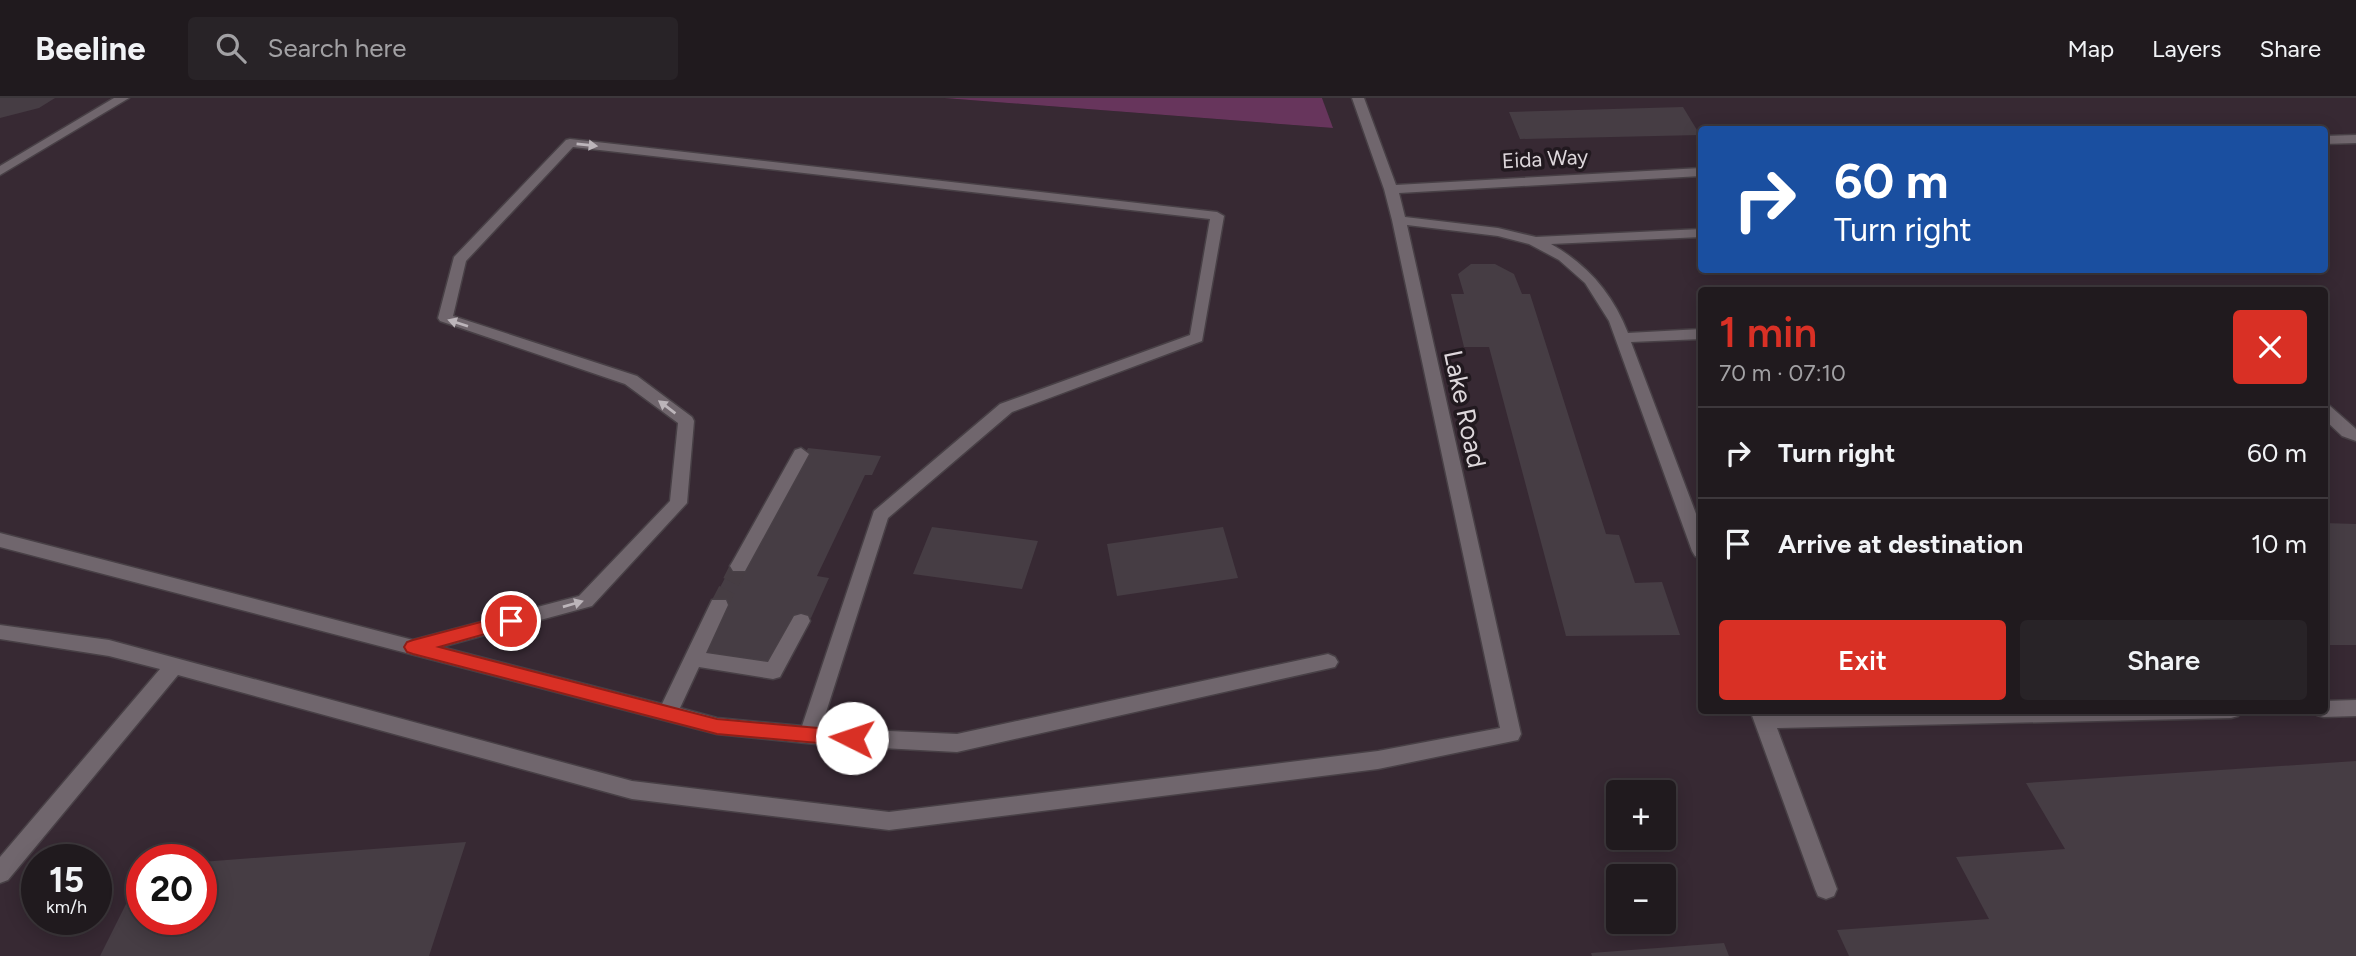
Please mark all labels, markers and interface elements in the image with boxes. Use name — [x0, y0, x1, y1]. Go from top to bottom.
search box — [188, 17, 678, 80]
text: Beeline — [35, 29, 146, 68]
icon: search — [212, 29, 250, 67]
text: Search here — [268, 32, 406, 64]
text: Map — [2067, 34, 2114, 63]
text: Layers — [2152, 34, 2221, 63]
text: Share — [2259, 34, 2321, 63]
one-way arrow — [576, 140, 598, 151]
street label: Eida Way — [1501, 144, 1589, 173]
text: 60 m — [1834, 151, 1949, 210]
icon: right — [1719, 154, 1810, 245]
text: Turn right — [1834, 211, 1972, 249]
text: 1 min — [1719, 307, 1817, 358]
button: close — [2233, 310, 2307, 384]
one-way arrow — [447, 317, 468, 328]
street label: Lake Road — [1437, 347, 1493, 471]
text: 70 m · 07:10 — [1719, 359, 1846, 387]
one-way arrow — [658, 401, 676, 415]
icon: right — [1719, 434, 1757, 472]
text: Turn right — [1778, 437, 1895, 469]
text: 60 m — [2247, 437, 2307, 469]
icon: arrive — [1719, 525, 1757, 563]
text: Arrive at destination — [1778, 528, 2023, 560]
text: 10 m — [2251, 528, 2307, 560]
pin — [481, 591, 541, 651]
one-way arrow — [563, 598, 584, 608]
icon: arrive — [492, 602, 530, 640]
button: Exit — [1719, 620, 2006, 700]
button: Share — [2020, 620, 2307, 700]
position arrow — [815, 701, 889, 775]
map controls — [1606, 780, 1676, 934]
button: + — [1606, 780, 1676, 850]
speed limit sign: 20 — [126, 844, 217, 935]
text: 15 — [49, 859, 84, 901]
button: − — [1606, 864, 1676, 934]
text: km/h — [46, 896, 87, 918]

